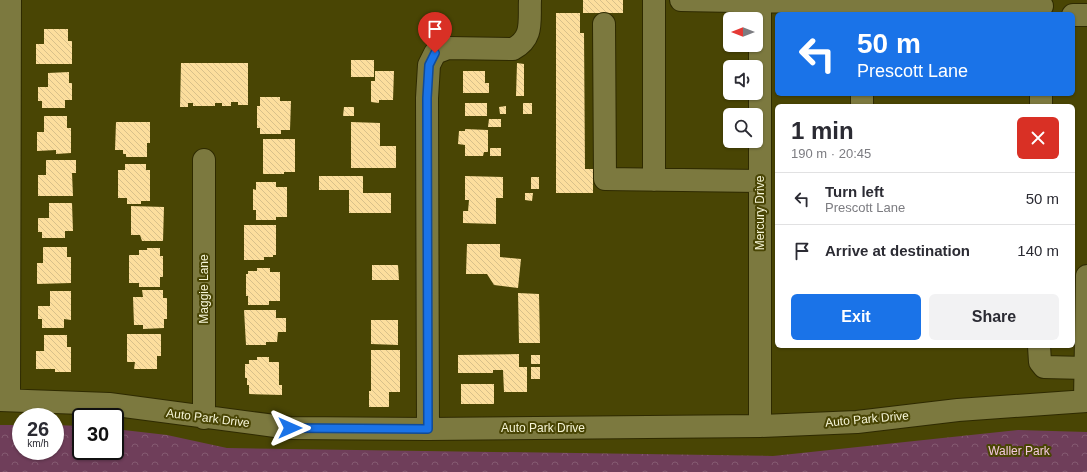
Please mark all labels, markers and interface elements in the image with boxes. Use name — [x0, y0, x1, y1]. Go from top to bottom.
pin — [418, 12, 452, 53]
north arrow — [723, 12, 763, 52]
map controls — [723, 12, 763, 148]
icon: arrive — [424, 18, 446, 40]
icon: left — [791, 28, 843, 80]
text: 50 m — [857, 28, 921, 59]
button: sound — [723, 60, 763, 100]
text: Prescott Lane — [857, 61, 968, 81]
button: search — [723, 108, 763, 148]
text: 1 min — [791, 117, 854, 144]
button: close — [1017, 117, 1059, 159]
text: 190 m · 20:45 — [791, 146, 871, 161]
street label: Mercury Drive — [753, 175, 767, 250]
text: Turn left — [825, 183, 884, 200]
icon: left — [791, 188, 813, 210]
text: 50 m — [1026, 190, 1059, 207]
text: Prescott Lane — [825, 200, 905, 215]
icon: arrive — [791, 240, 813, 262]
text: Arrive at destination — [825, 242, 970, 259]
text: 140 m — [1017, 242, 1059, 259]
street label: Maggie Lane — [197, 254, 211, 324]
button: Exit — [791, 294, 921, 340]
button: Share — [929, 294, 1059, 340]
street label: Auto Park Drive — [165, 406, 251, 430]
position arrow — [269, 407, 311, 449]
speed limit sign: 30 — [72, 408, 124, 460]
street label: Auto Park Drive — [825, 408, 910, 430]
text: 26 — [27, 418, 49, 440]
street label: Auto Park Drive — [501, 421, 585, 435]
text: km/h — [27, 438, 49, 449]
park label: Waller Park — [988, 444, 1051, 458]

